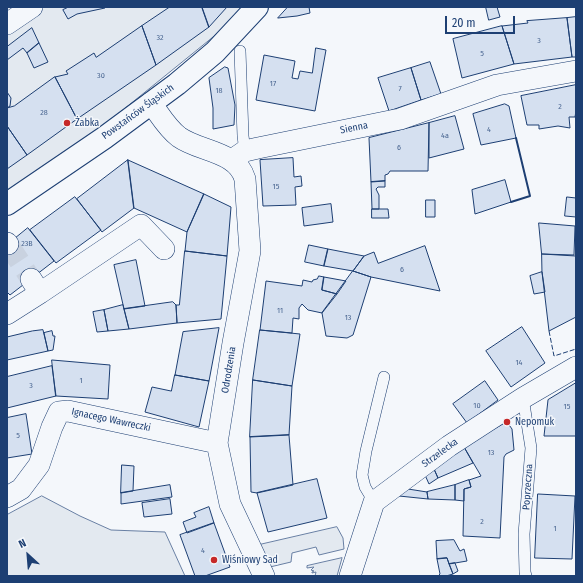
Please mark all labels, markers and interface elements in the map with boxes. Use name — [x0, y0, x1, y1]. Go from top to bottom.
scale bar — [447, 8, 517, 34]
text: 20 m — [452, 16, 476, 30]
house number: 32 — [156, 33, 164, 43]
house number: 3 — [537, 36, 541, 46]
house number: 5 — [480, 49, 484, 59]
house number: 30 — [97, 71, 105, 81]
house number: 17 — [270, 79, 276, 89]
street label: Powstańców Śląskich — [100, 82, 176, 142]
house number: 7 — [398, 84, 402, 94]
house number: 18 — [215, 86, 223, 96]
house number: 2 — [558, 102, 562, 112]
house number: 28 — [40, 108, 48, 118]
place label: Żabka — [75, 117, 99, 129]
marker: Żabka — [62, 118, 72, 128]
street label: Sienna — [339, 119, 369, 137]
house number: 4 — [487, 125, 491, 135]
house number: 4a — [441, 131, 449, 141]
house number: 6 — [397, 143, 401, 153]
house number: 15 — [273, 182, 279, 192]
house number: 23B — [21, 239, 33, 249]
house number: 6 — [400, 265, 404, 275]
house number: 11 — [277, 306, 283, 316]
house number: 13 — [345, 313, 351, 323]
street label: Odrodzenia — [219, 346, 239, 394]
house number: 14 — [516, 358, 522, 368]
house number: 1 — [79, 376, 83, 386]
house number: 3 — [29, 381, 33, 391]
house number: 10 — [473, 401, 481, 411]
house number: 15 — [564, 402, 570, 412]
street label: Ignacego Wawreczki — [70, 406, 152, 434]
place label: Nepomuk — [515, 416, 554, 428]
marker: Nepomuk — [502, 417, 512, 427]
house number: 5 — [16, 431, 20, 441]
street label: Strzelecka — [420, 436, 460, 470]
house number: 13 — [488, 448, 494, 458]
street label: Poprzeczna — [520, 464, 536, 510]
house number: 2 — [480, 517, 484, 527]
house number: 1 — [553, 524, 557, 534]
north arrow — [8, 535, 48, 575]
text: N — [17, 536, 28, 551]
house number: 4 — [201, 546, 205, 556]
place label: Wiśniowy Sad — [222, 554, 278, 566]
marker: Wiśniowy Sad — [209, 555, 219, 565]

